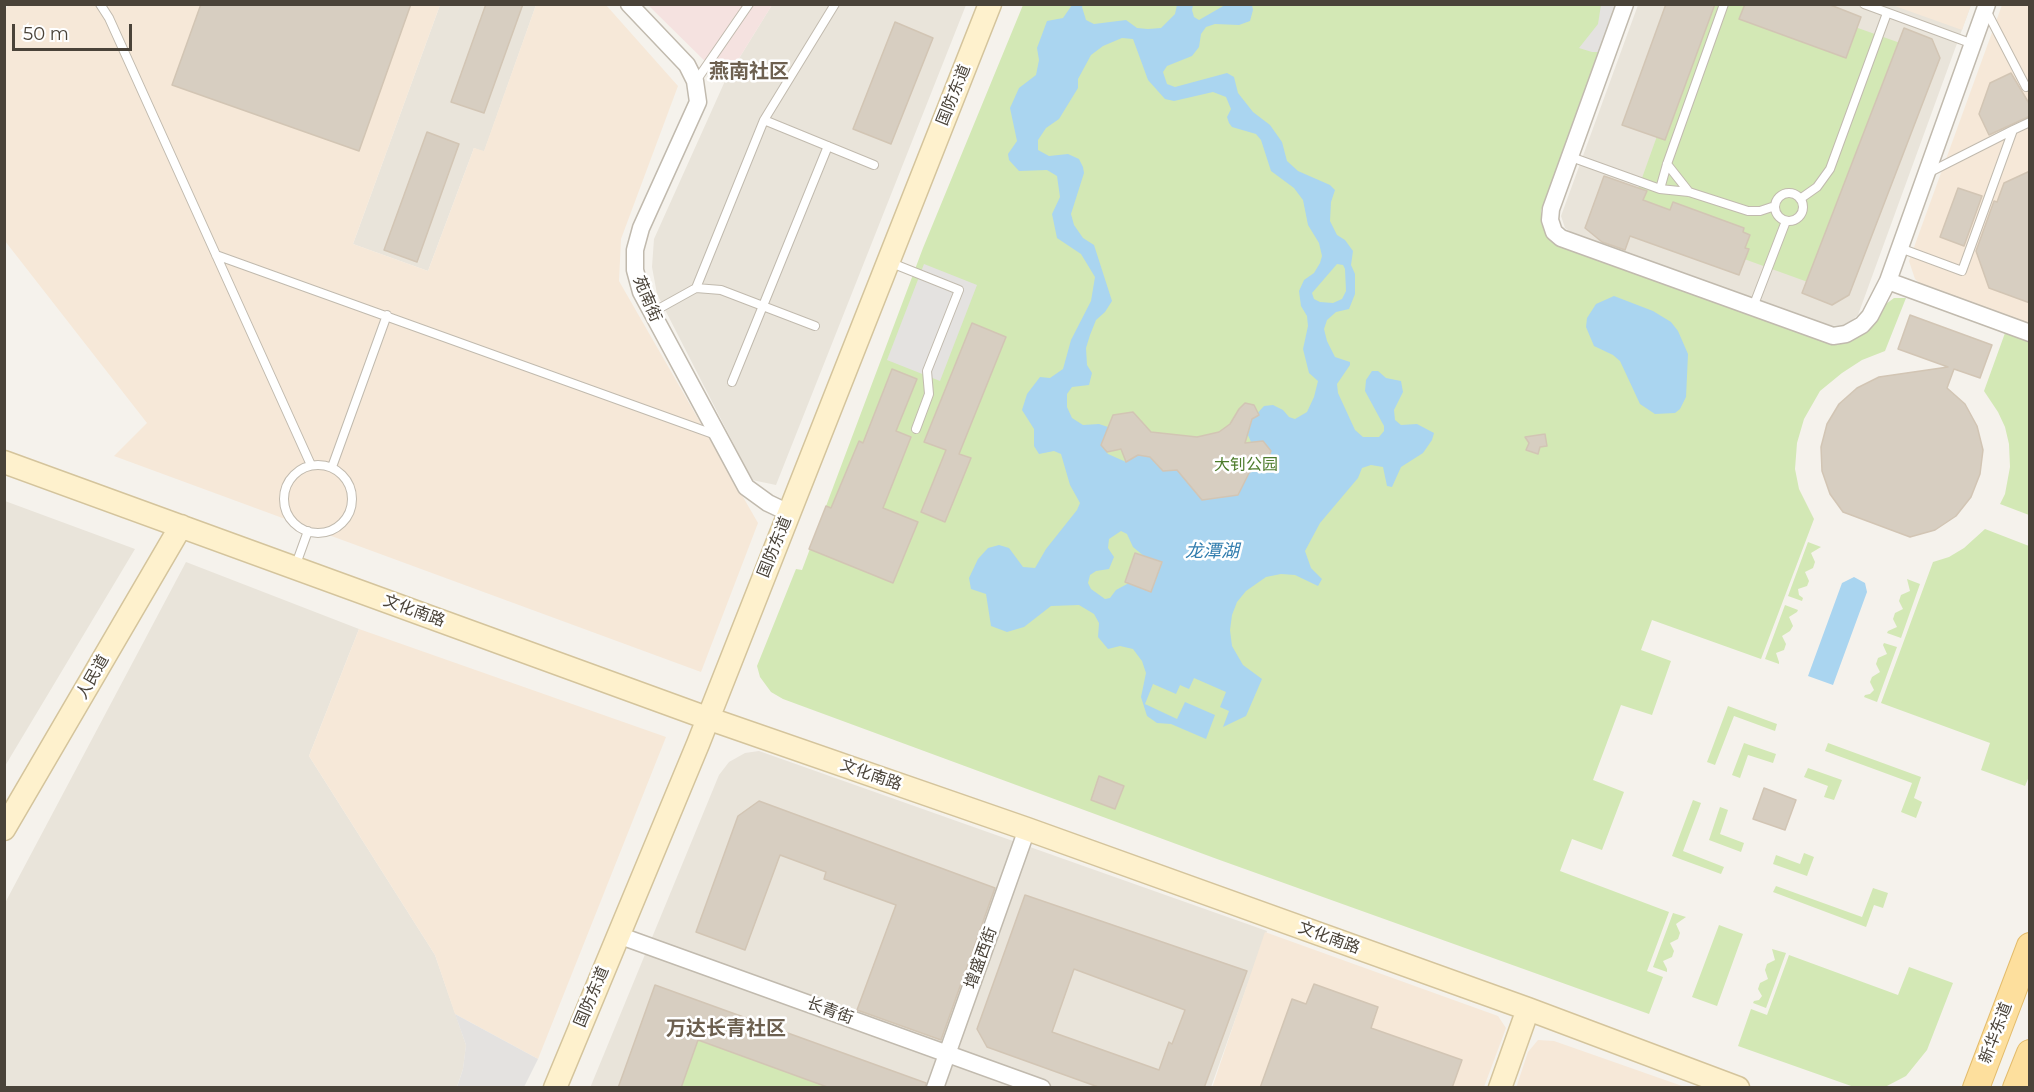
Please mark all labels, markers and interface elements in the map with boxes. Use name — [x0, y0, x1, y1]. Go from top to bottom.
scale bar — [15, 12, 135, 50]
text: 50 m — [23, 23, 69, 45]
district label: 燕南社区 — [709, 60, 789, 84]
street label: 国防东道 — [933, 62, 975, 128]
street label: 苑南街 — [629, 273, 665, 325]
park label: 大钊公园 — [1214, 455, 1278, 475]
street label: 国防东道 — [754, 514, 796, 580]
water label: 龙潭湖 — [1185, 541, 1239, 563]
street label: 文化南路 — [381, 591, 447, 631]
street label: 人民道 — [73, 651, 113, 703]
street label: 文化南路 — [838, 756, 904, 794]
street label: 文化南路 — [1296, 918, 1362, 958]
street label: 增盛西街 — [961, 925, 1001, 991]
street label: 国防东道 — [571, 964, 613, 1030]
street label: 长青街 — [804, 994, 856, 1028]
street label: 新华东道 — [1976, 1000, 2016, 1066]
district label: 万达长青社区 — [666, 1017, 786, 1041]

